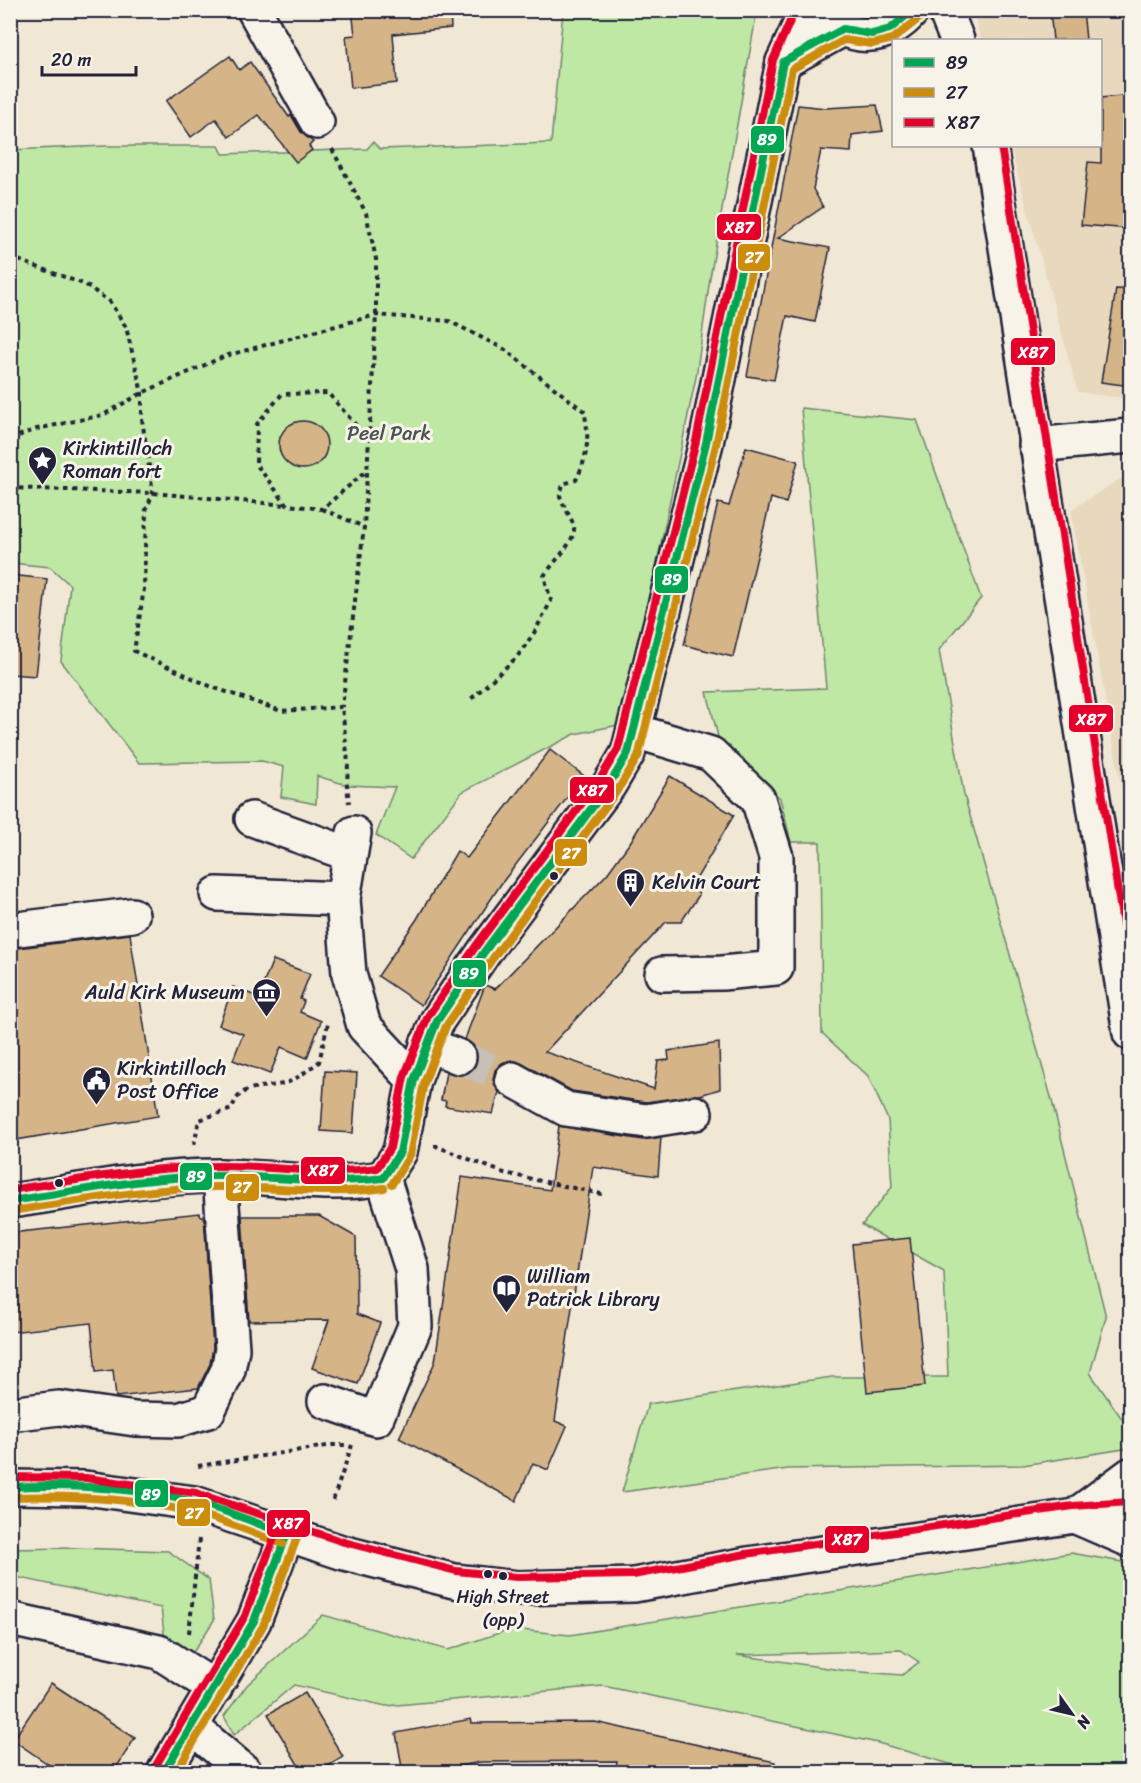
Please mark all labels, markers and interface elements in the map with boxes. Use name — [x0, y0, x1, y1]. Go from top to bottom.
scale bar — [42, 39, 136, 77]
legend — [892, 39, 1102, 147]
text: 20 m — [51, 44, 91, 76]
text: 89 — [946, 47, 968, 79]
text: 27 — [946, 77, 968, 109]
text: X87 — [945, 107, 981, 139]
line badge: 89 — [750, 125, 785, 154]
text: 89 — [756, 125, 777, 154]
line badge: X87 — [716, 213, 762, 241]
text: X87 — [723, 213, 756, 242]
line badge: 27 — [737, 243, 771, 272]
text: 27 — [744, 243, 765, 272]
line badge: X87 — [1010, 337, 1056, 366]
text: X87 — [1017, 338, 1050, 367]
park label: Peel Park — [347, 416, 431, 451]
place label: Kirkintilloch Roman fort — [63, 431, 172, 489]
place icon: Kirkintilloch Roman fort — [26, 444, 58, 486]
line badge: 89 — [654, 565, 689, 594]
text: 89 — [661, 565, 682, 594]
line badge: X87 — [1068, 704, 1114, 733]
text: X87 — [1075, 705, 1108, 734]
line badge: X87 — [569, 776, 615, 804]
text: X87 — [576, 776, 609, 805]
line badge: 27 — [554, 838, 588, 867]
text: 27 — [561, 839, 582, 868]
place label: Kelvin Court — [652, 865, 761, 900]
building icon: Kelvin Court — [615, 866, 647, 908]
unlabelled marker — [548, 870, 560, 882]
line badge: 89 — [452, 959, 487, 988]
text: 89 — [458, 959, 479, 988]
place label: Auld Kirk Museum — [84, 975, 245, 1010]
museum icon: Auld Kirk Museum — [250, 976, 282, 1018]
place label: Kirkintilloch Post Office — [117, 1051, 226, 1109]
public building icon: Kirkintilloch Post Office — [80, 1064, 112, 1106]
line badge: X87 — [300, 1156, 346, 1185]
text: X87 — [307, 1156, 340, 1185]
line badge: 89 — [179, 1162, 213, 1191]
text: 89 — [185, 1162, 206, 1191]
line badge: 27 — [225, 1173, 260, 1202]
text: 27 — [232, 1173, 253, 1202]
unlabelled marker — [53, 1177, 65, 1189]
place label: William Patrick Library — [527, 1259, 660, 1317]
library icon: William Patrick Library — [490, 1272, 522, 1314]
line badge: 89 — [134, 1479, 169, 1508]
text: 89 — [140, 1480, 161, 1509]
line badge: 27 — [176, 1498, 211, 1527]
text: 27 — [184, 1499, 205, 1528]
line badge: X87 — [266, 1509, 311, 1538]
text: X87 — [272, 1509, 305, 1538]
line badge: X87 — [824, 1525, 870, 1554]
text: X87 — [831, 1525, 864, 1554]
unlabelled marker — [482, 1568, 494, 1580]
marker: High Street (opp) — [497, 1570, 509, 1582]
place label: High Street (opp) — [456, 1581, 550, 1636]
north arrow — [1042, 1684, 1102, 1744]
text: N — [1068, 1709, 1100, 1736]

